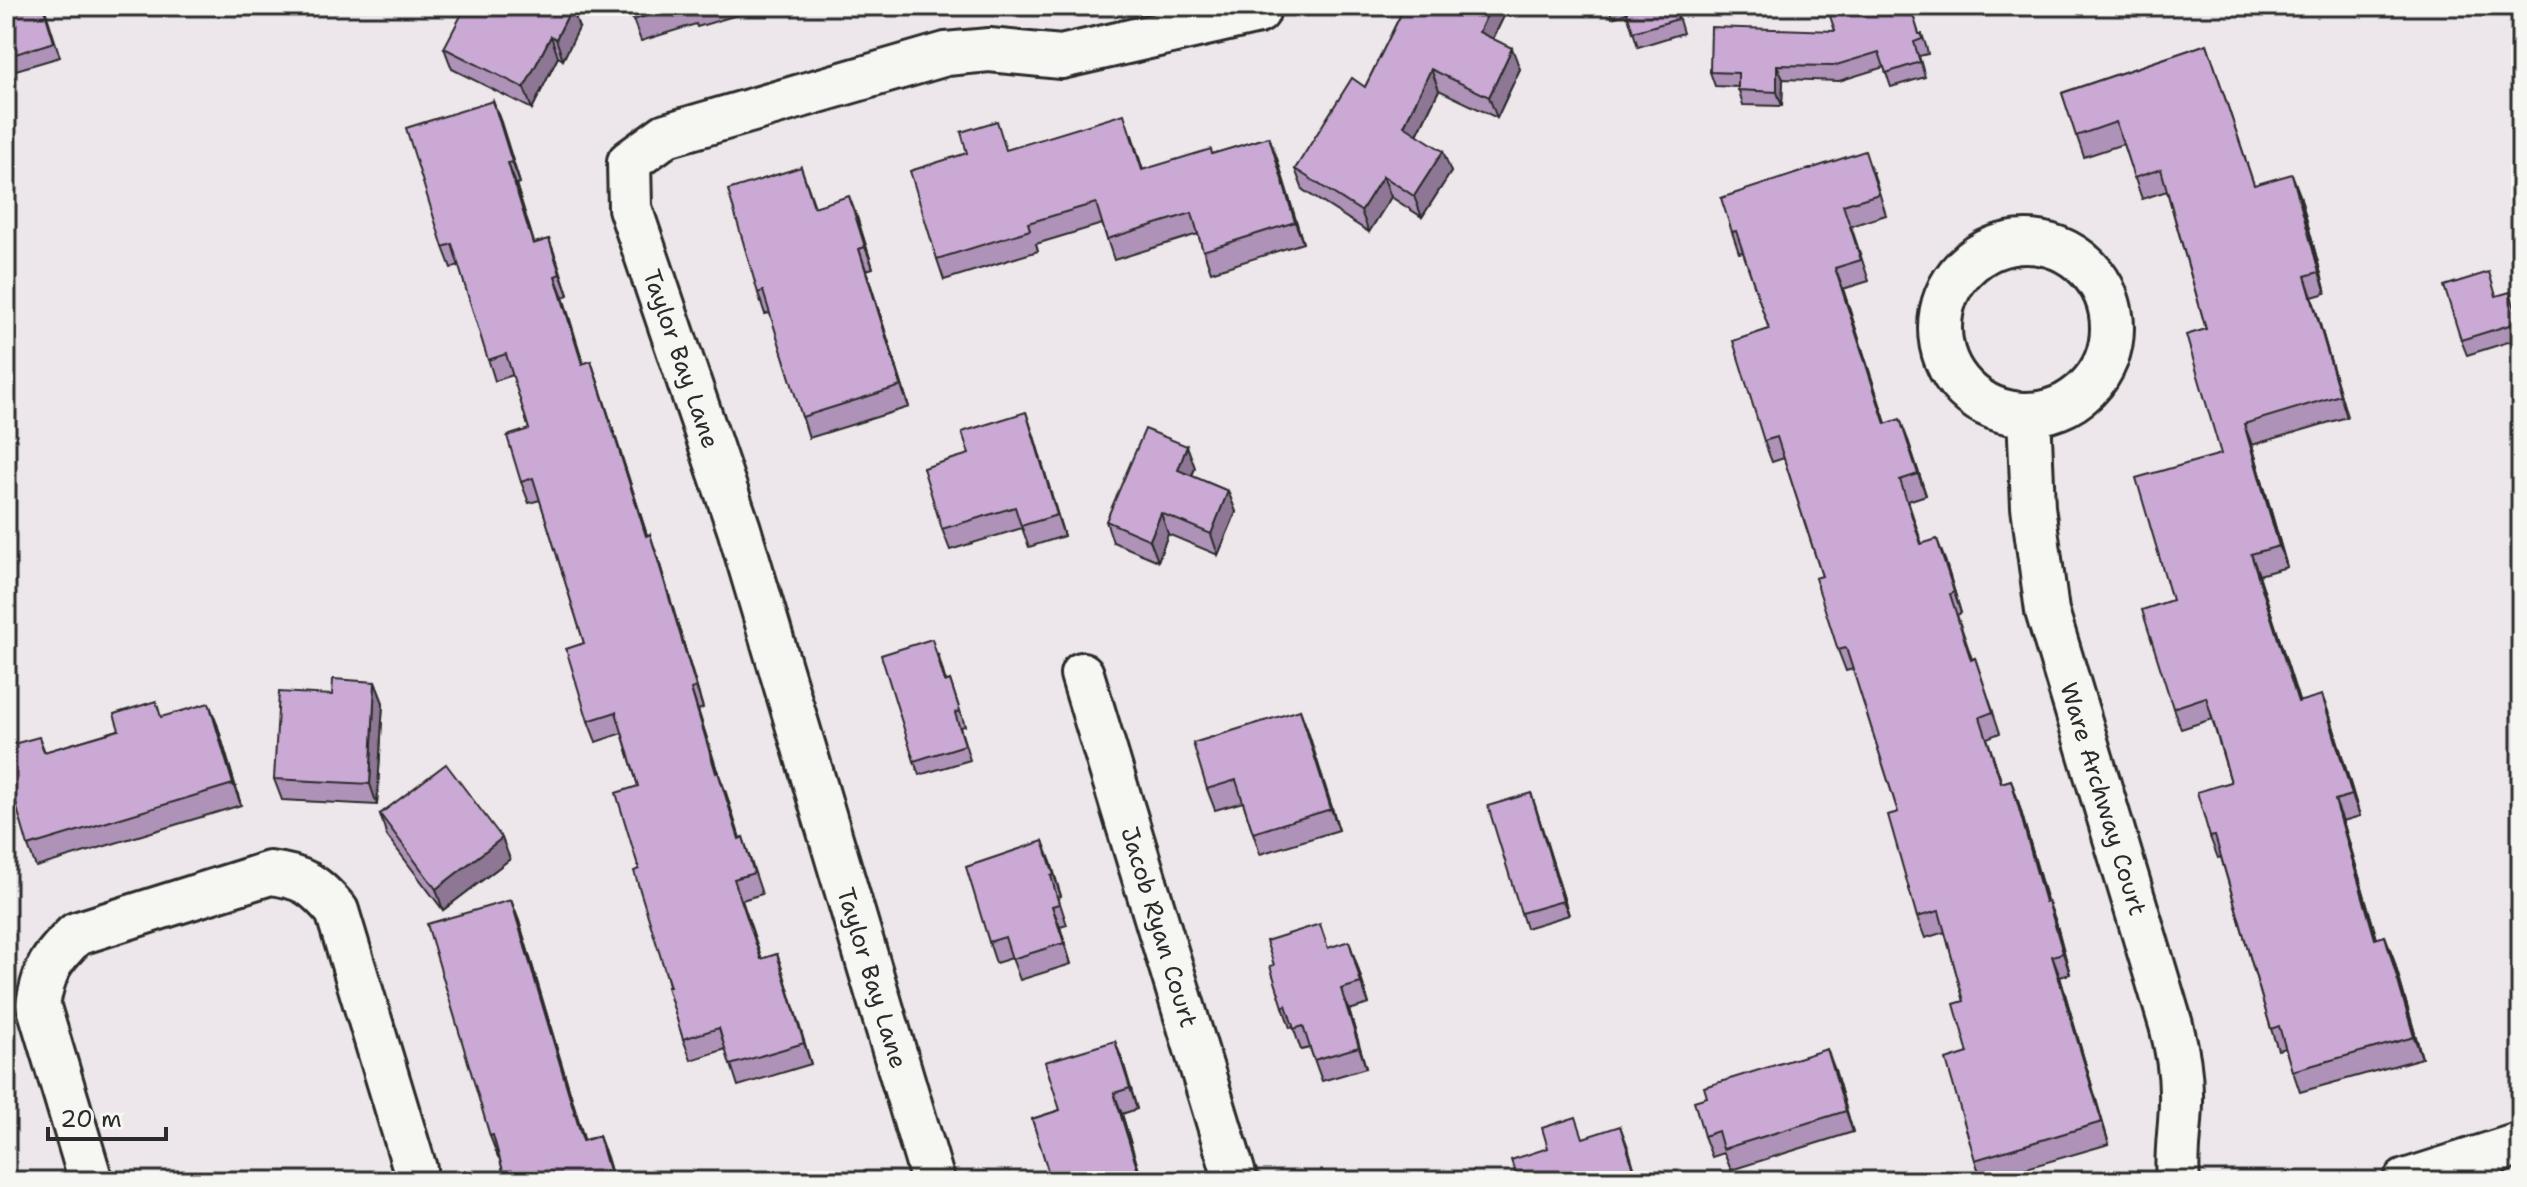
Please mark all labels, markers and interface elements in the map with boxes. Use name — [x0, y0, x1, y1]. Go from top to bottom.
street label: Taylor Bay Lane — [635, 265, 727, 453]
street label: Ware Archway Court — [2052, 679, 2154, 919]
street label: Jacob Ryan Court — [1113, 823, 1205, 1031]
street label: Taylor Bay Lane — [829, 884, 915, 1072]
scale bar — [48, 1091, 166, 1141]
text: 20 m — [60, 1103, 122, 1135]

